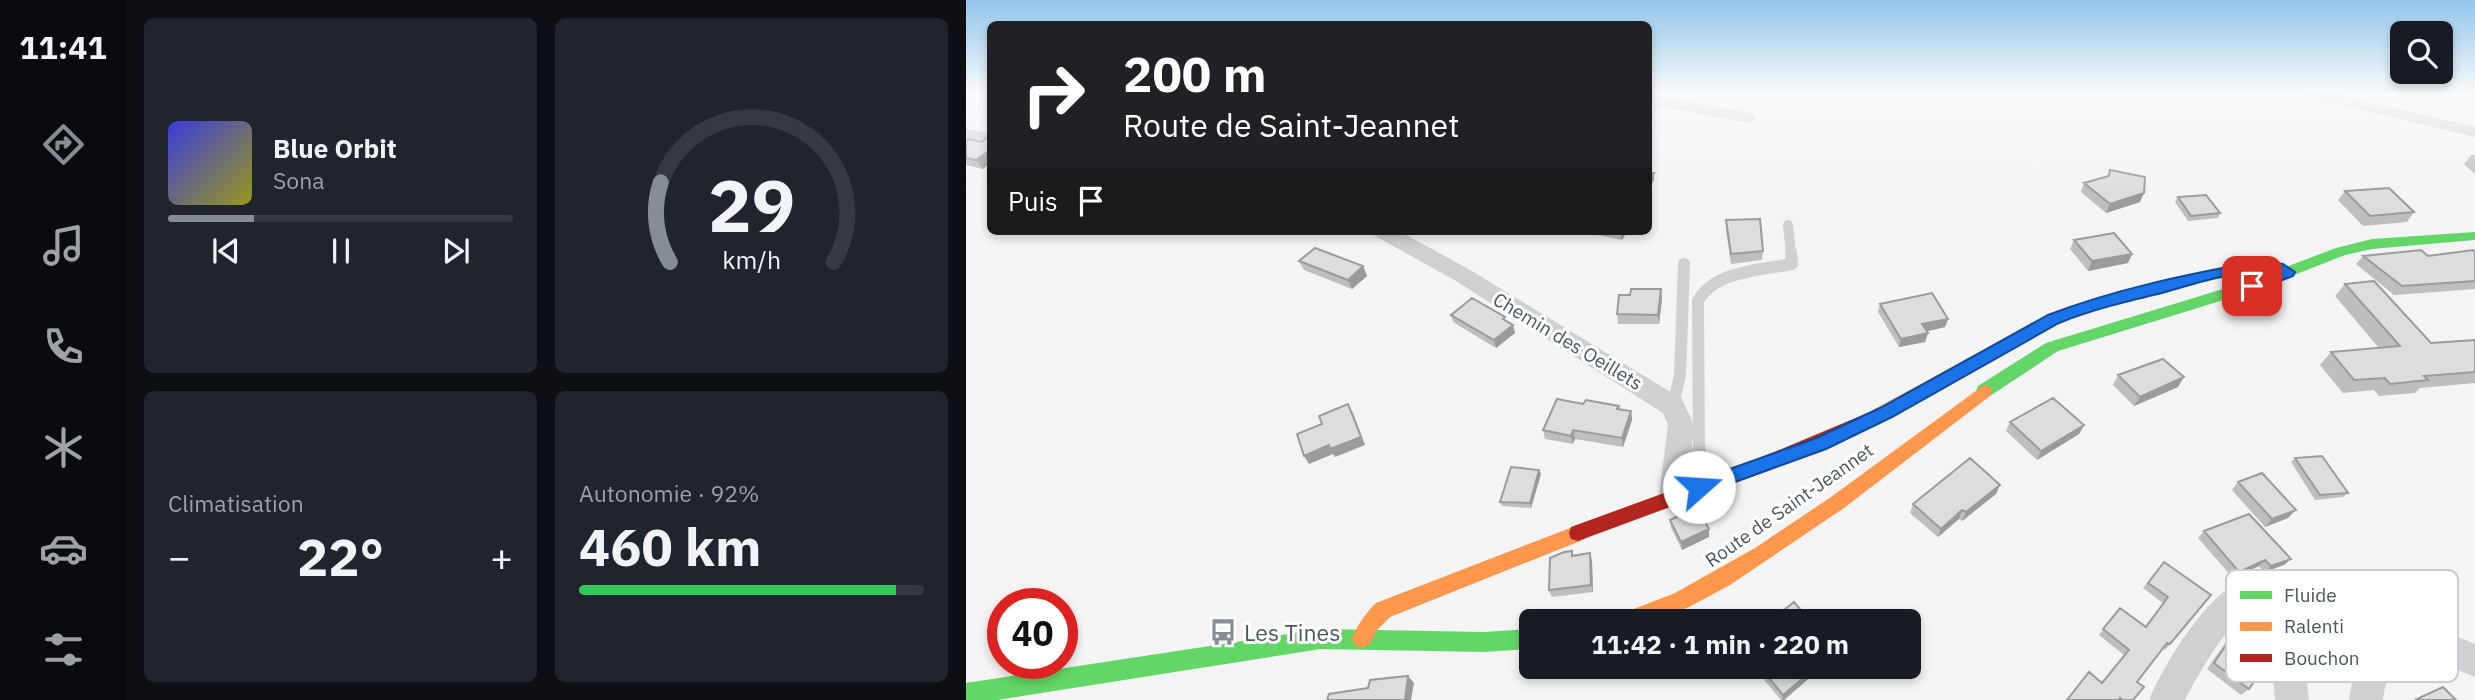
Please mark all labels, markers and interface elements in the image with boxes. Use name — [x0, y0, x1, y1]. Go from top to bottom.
map controls — [2390, 21, 2453, 84]
button: search — [2390, 21, 2453, 84]
text: 11:41 — [19, 26, 107, 68]
text: 200 m — [1123, 42, 1267, 105]
icon: right — [1008, 49, 1099, 140]
text: Route de Saint-Jeannet — [1123, 104, 1459, 146]
icon: directions — [39, 120, 88, 169]
text: Blue Orbit — [273, 131, 397, 165]
text: 29 — [708, 157, 795, 252]
text: Sona — [273, 165, 325, 195]
icon: arrive — [1072, 182, 1110, 220]
text: Puis — [1008, 184, 1058, 218]
icon: music — [39, 221, 88, 270]
icon: previous — [207, 232, 245, 270]
icon: pause — [322, 232, 360, 270]
icon: next — [437, 232, 475, 270]
text: km/h — [722, 243, 781, 276]
pin — [2222, 256, 2282, 316]
icon: arrive — [2233, 267, 2271, 305]
street label: Chemin des Oeillets — [1489, 287, 1647, 395]
icon: phone — [39, 322, 88, 371]
icon: climate — [39, 423, 88, 472]
street label: Route de Saint-Jeannet — [1700, 438, 1878, 572]
position arrow — [1662, 450, 1736, 524]
text: Autonomie · 92% — [579, 478, 759, 508]
text: Climatisation — [168, 488, 304, 518]
text: 460 km — [579, 513, 761, 580]
text: 22° — [297, 523, 384, 590]
icon: car — [39, 524, 88, 573]
text: − — [168, 532, 191, 581]
text: + — [490, 532, 513, 581]
legend — [2226, 570, 2458, 682]
text: Fluide — [2284, 583, 2337, 607]
speed limit sign: 40 — [987, 588, 1078, 679]
text: Ralenti — [2284, 614, 2344, 638]
bus stop icon: Les Tines — [1208, 617, 1238, 647]
place label: Les Tines — [1244, 617, 1340, 647]
icon: filters — [39, 625, 88, 674]
text: 11:42 · 1 min · 220 m — [1591, 627, 1849, 661]
text: Bouchon — [2284, 646, 2360, 670]

